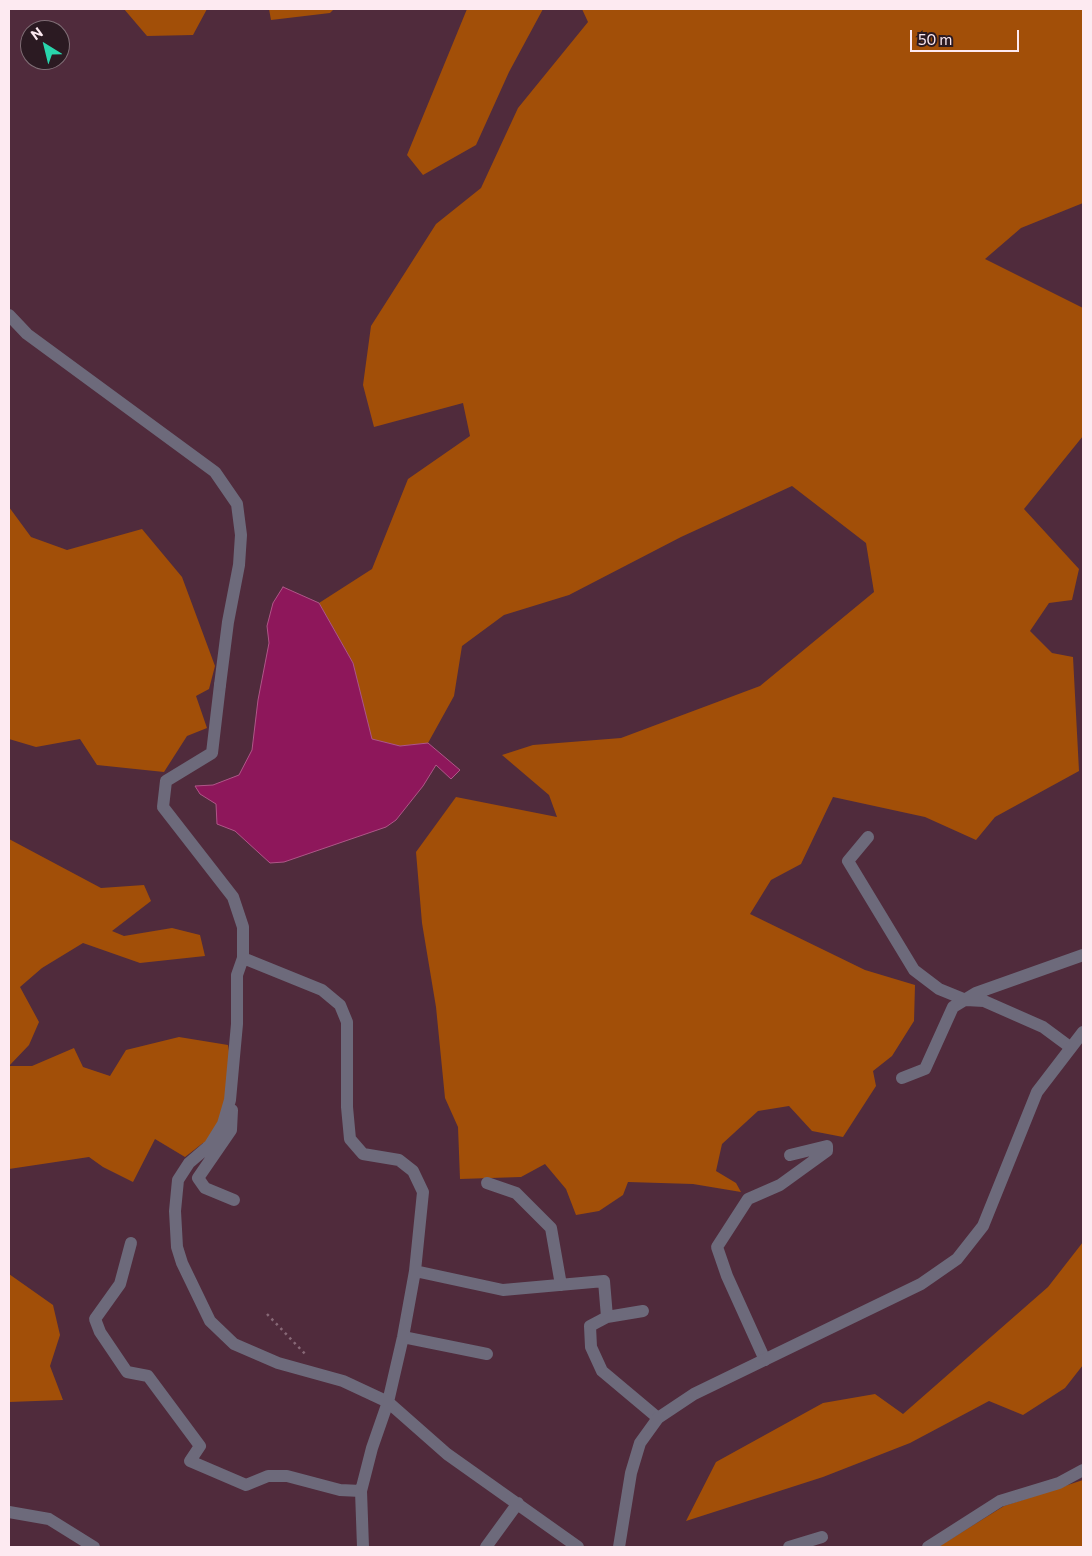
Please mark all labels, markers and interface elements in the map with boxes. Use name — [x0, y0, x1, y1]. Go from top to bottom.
north arrow — [20, 20, 70, 70]
scale bar — [912, 20, 1021, 52]
text: N — [27, 23, 46, 43]
text: 50 m — [918, 30, 952, 48]

